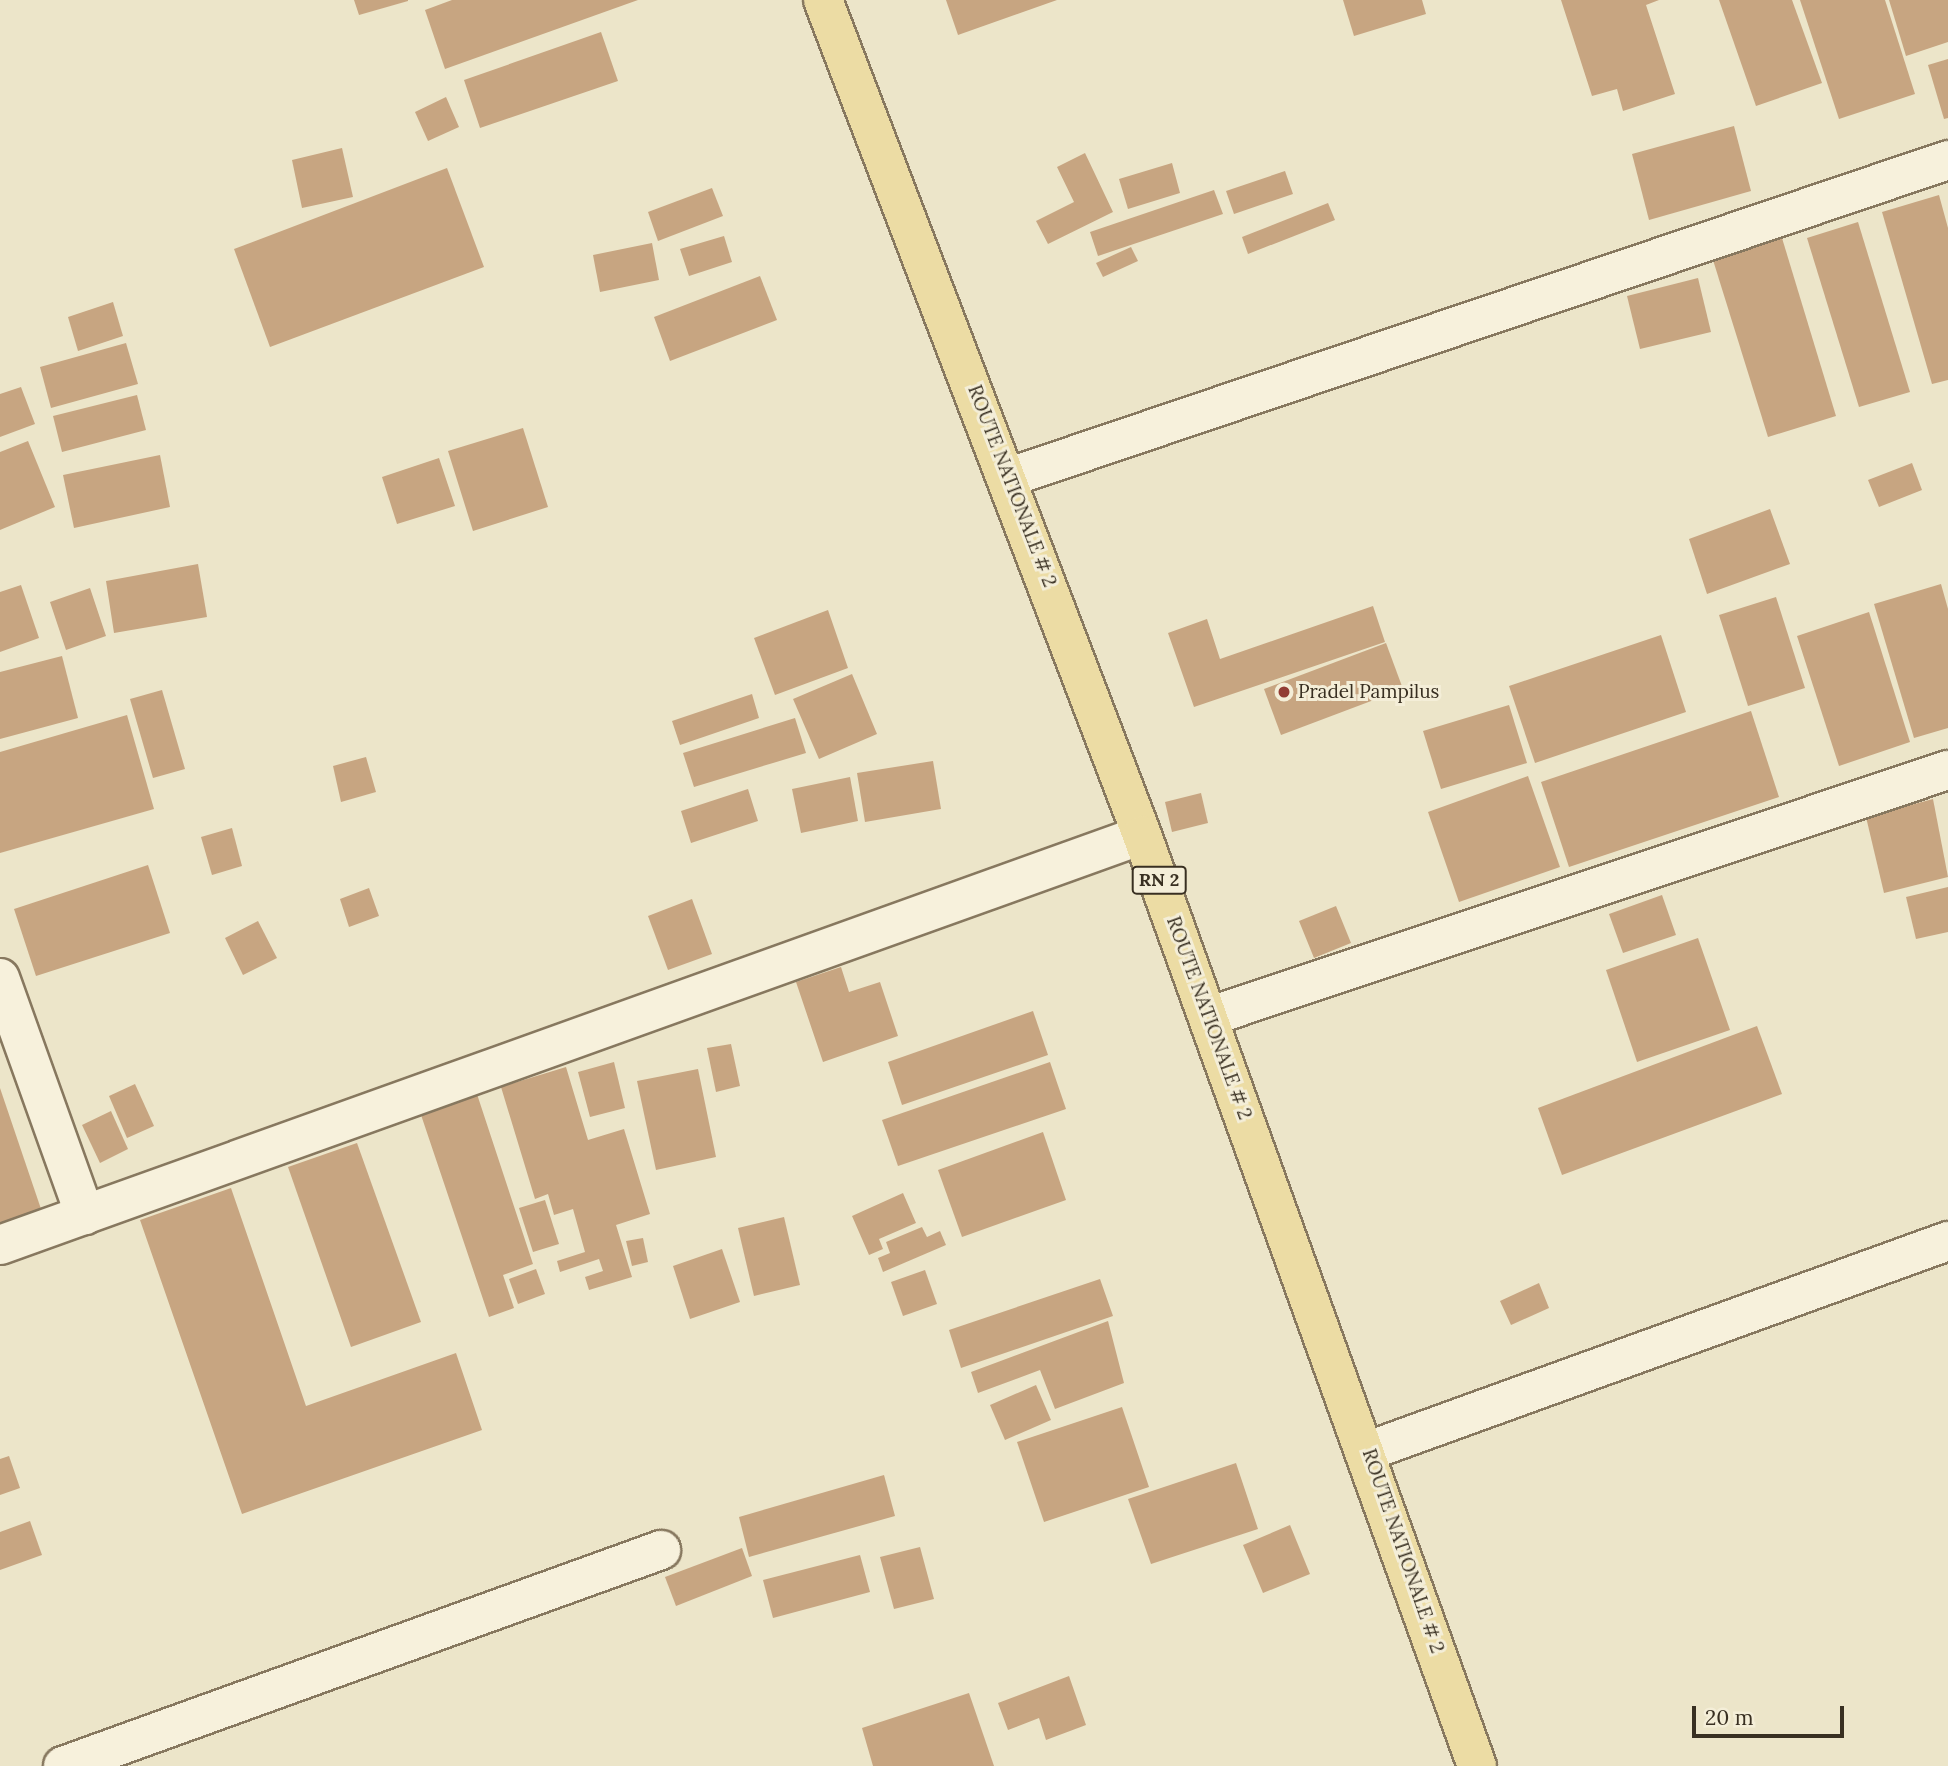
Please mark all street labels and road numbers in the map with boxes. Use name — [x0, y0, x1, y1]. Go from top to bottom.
street label: ROUTE NATIONALE # 2 — [963, 382, 1061, 590]
road number: RN 2 — [1131, 866, 1187, 894]
street label: ROUTE NATIONALE # 2 — [1162, 913, 1256, 1123]
street label: ROUTE NATIONALE # 2 — [1357, 1446, 1449, 1656]

